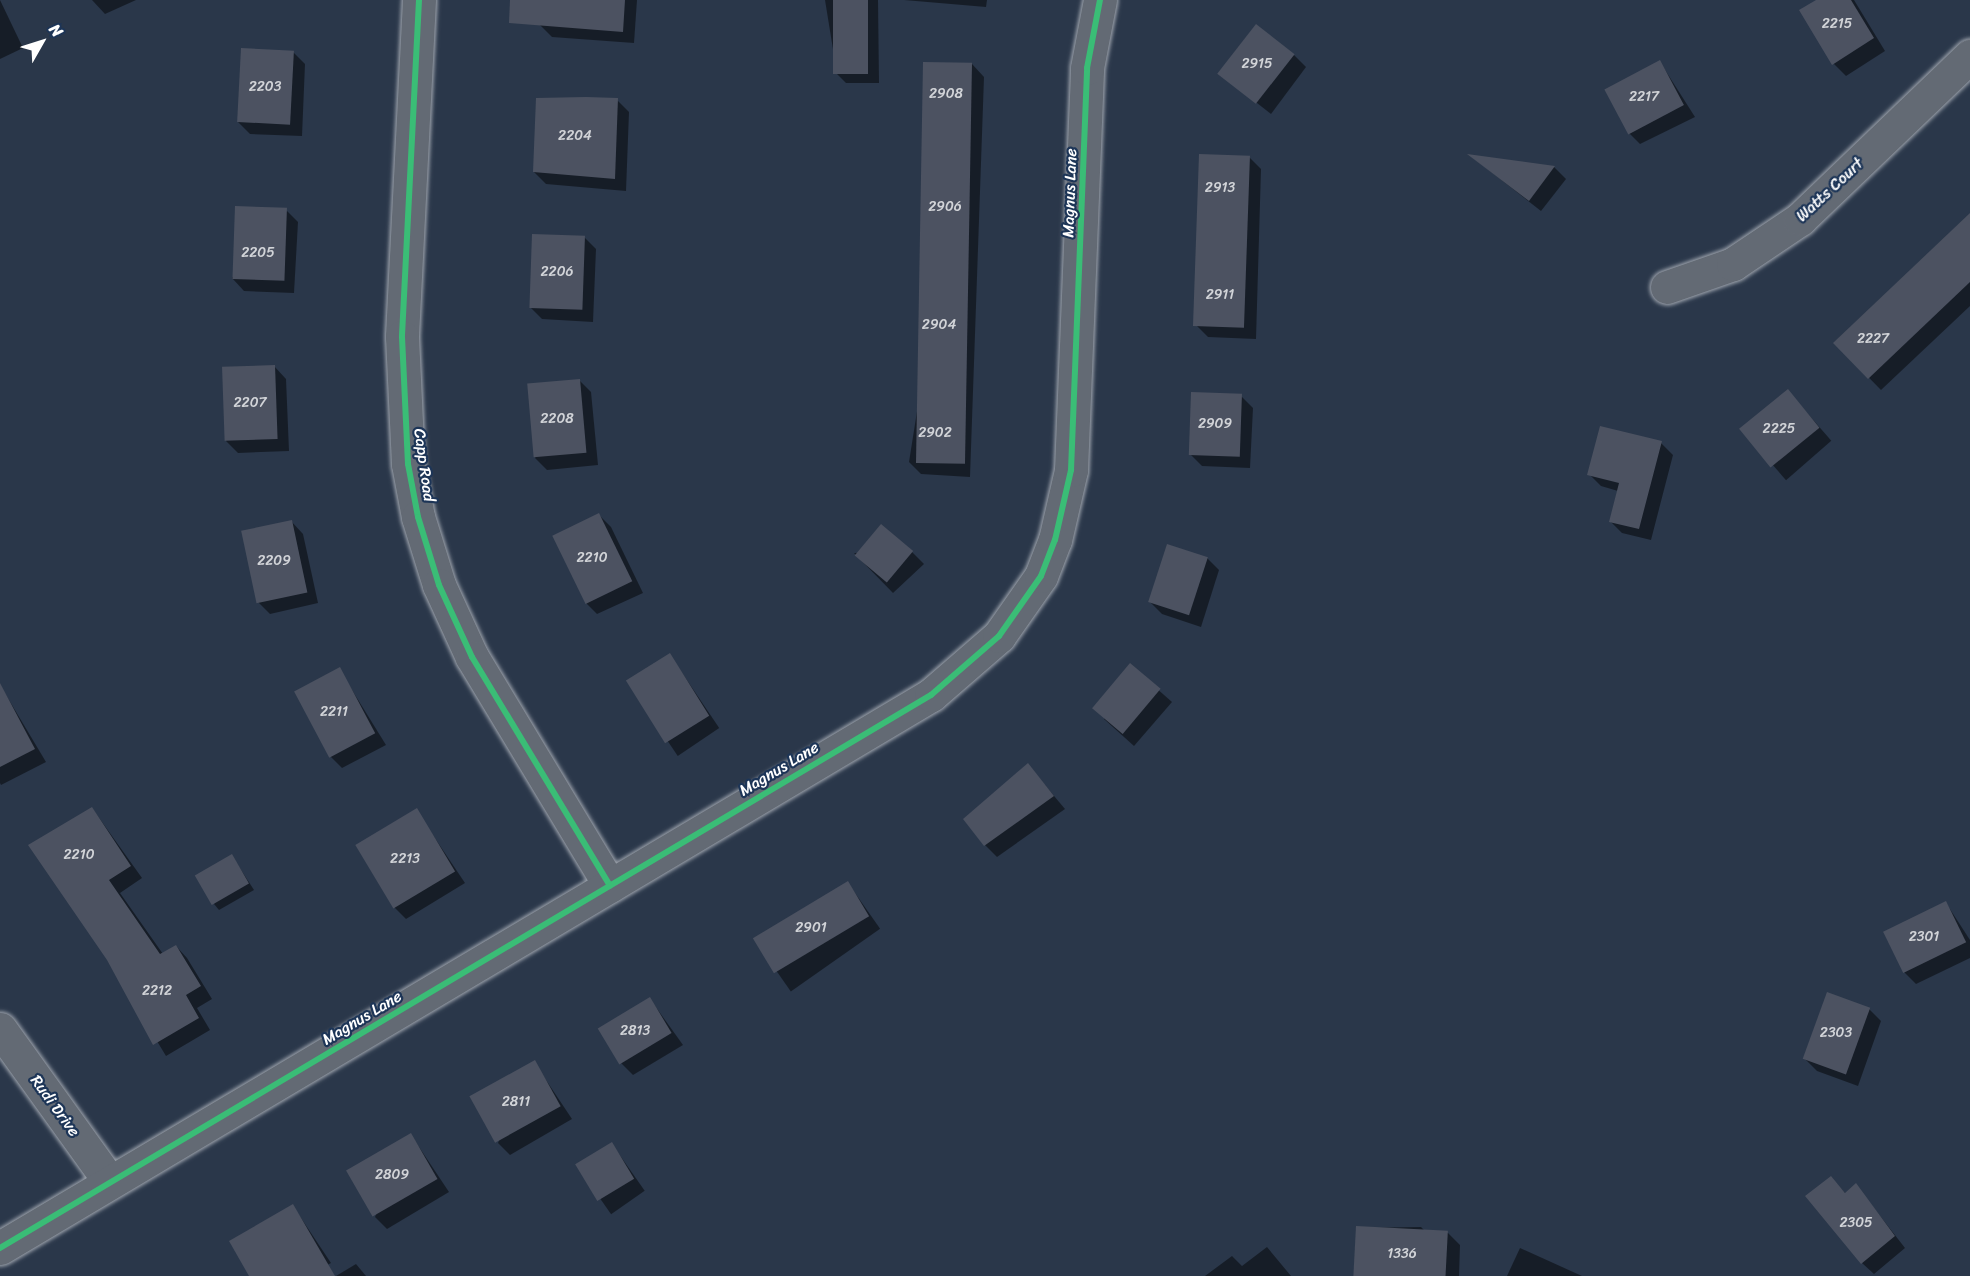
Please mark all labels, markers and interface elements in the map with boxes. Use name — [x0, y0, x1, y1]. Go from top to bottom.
north arrow — [12, 12, 72, 72]
house number: 2215 — [1822, 16, 1852, 32]
text: N — [42, 17, 71, 44]
house number: 2915 — [1241, 56, 1273, 72]
house number: 2203 — [249, 79, 281, 95]
house number: 2908 — [929, 86, 963, 102]
house number: 2217 — [1629, 89, 1659, 105]
house number: 2204 — [558, 128, 592, 144]
street label: Magnus Lane — [1059, 148, 1081, 238]
street label: Watts Court — [1792, 154, 1868, 226]
house number: 2913 — [1205, 180, 1235, 196]
house number: 2906 — [928, 199, 962, 215]
house number: 2205 — [241, 245, 275, 261]
house number: 2206 — [541, 264, 573, 280]
house number: 2911 — [1206, 287, 1234, 303]
house number: 2904 — [922, 317, 956, 333]
house number: 2227 — [1857, 331, 1889, 347]
house number: 2207 — [234, 395, 266, 411]
house number: 2208 — [540, 411, 574, 427]
house number: 2909 — [1198, 416, 1232, 432]
house number: 2225 — [1763, 421, 1795, 437]
house number: 2902 — [918, 425, 952, 441]
street label: Capp Road — [409, 427, 439, 503]
house number: 2210 — [576, 550, 608, 566]
house number: 2209 — [257, 553, 291, 569]
house number: 2211 — [320, 704, 348, 720]
street label: Magnus Lane — [736, 738, 822, 800]
house number: 2210 — [63, 847, 95, 863]
house number: 2213 — [390, 851, 420, 867]
house number: 2901 — [795, 920, 827, 936]
house number: 2301 — [1909, 929, 1939, 945]
house number: 2212 — [142, 983, 172, 999]
street label: Magnus Lane — [319, 987, 405, 1049]
house number: 2813 — [620, 1023, 650, 1039]
house number: 2303 — [1820, 1025, 1852, 1041]
street label: Rudi Drive — [26, 1071, 84, 1141]
house number: 2811 — [502, 1094, 530, 1110]
house number: 2809 — [375, 1167, 409, 1183]
house number: 2305 — [1839, 1215, 1873, 1231]
house number: 1336 — [1387, 1246, 1417, 1262]

